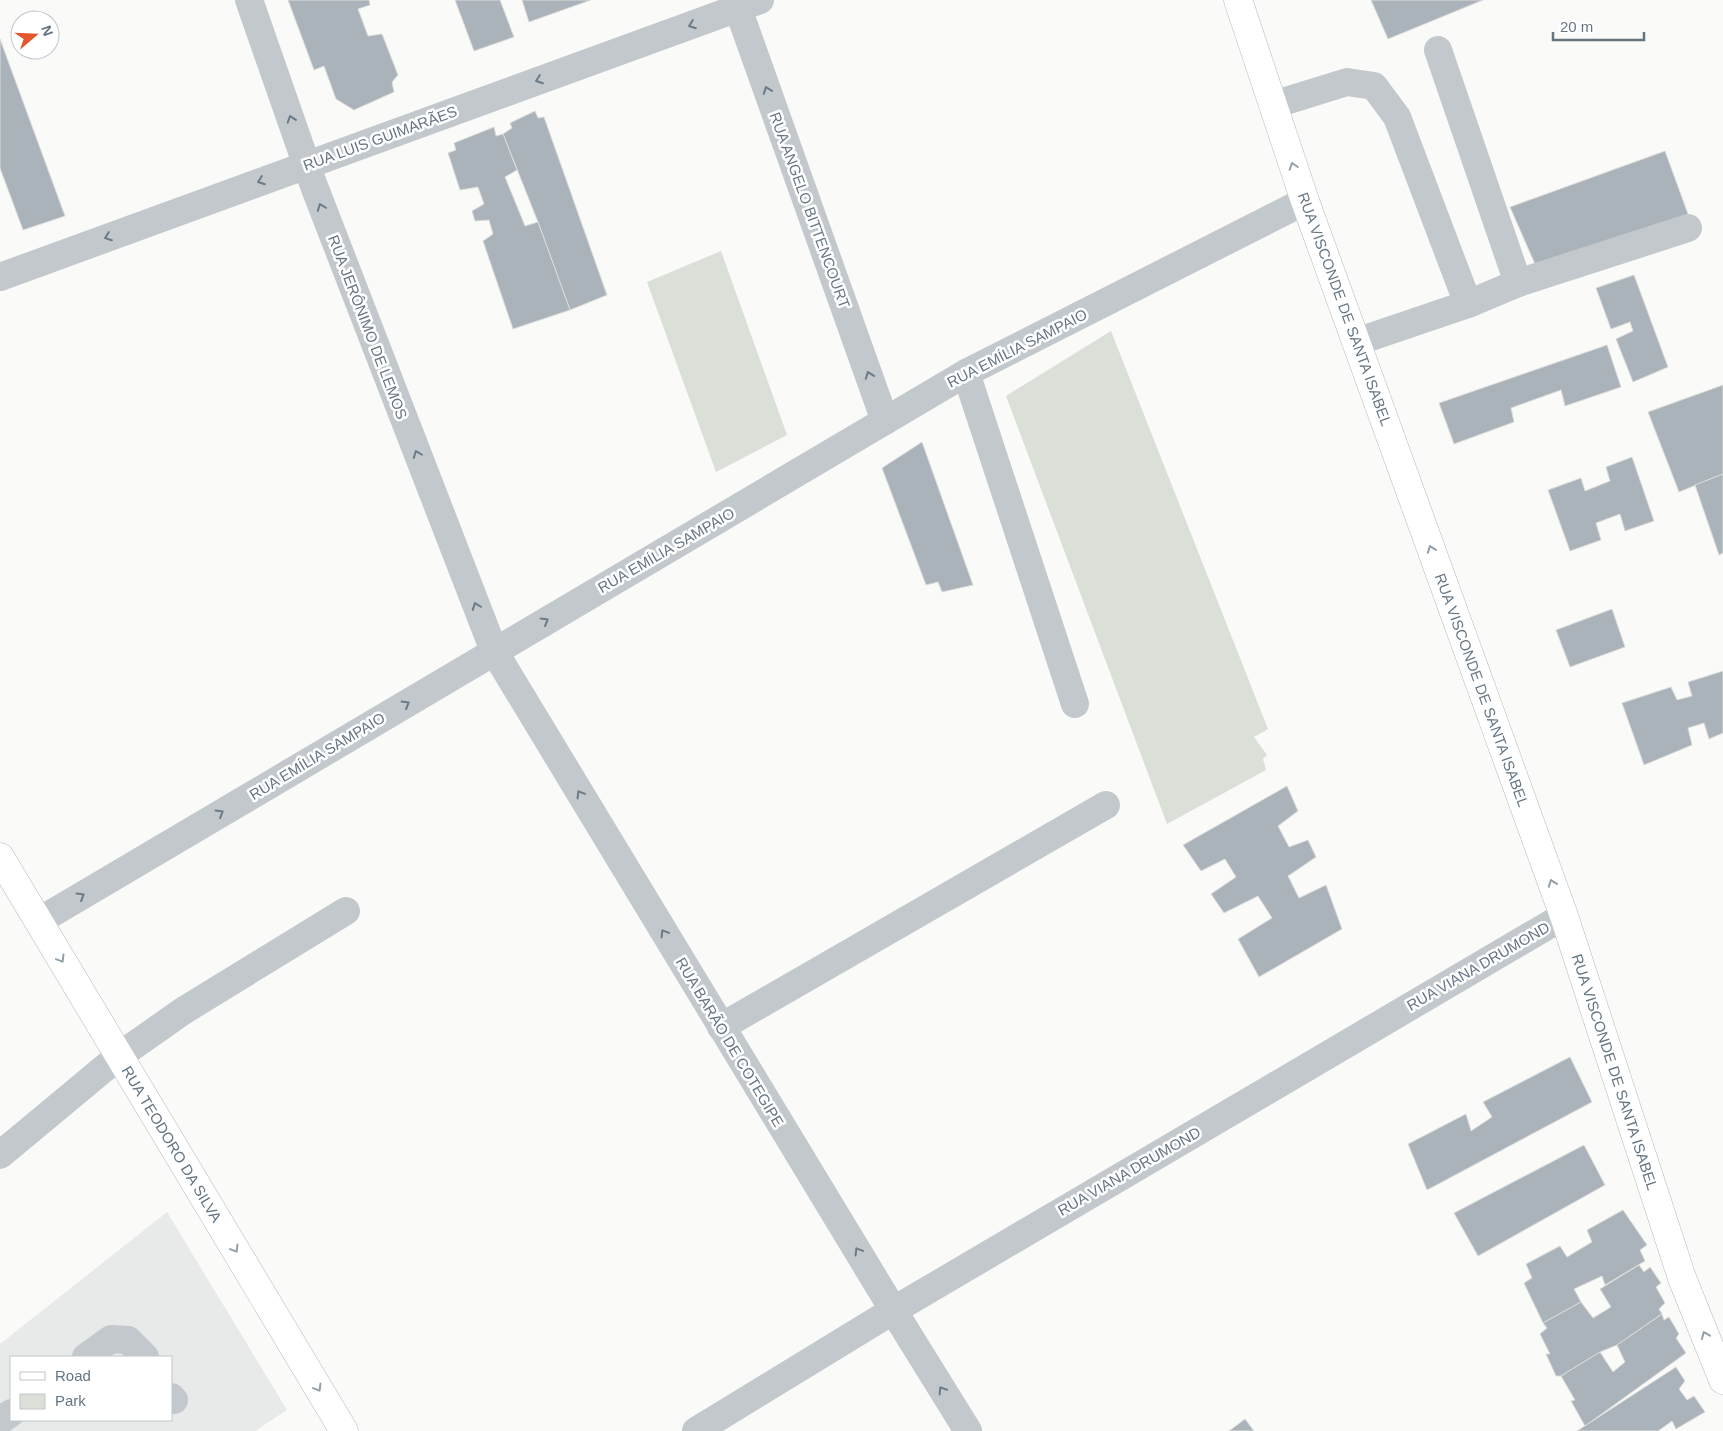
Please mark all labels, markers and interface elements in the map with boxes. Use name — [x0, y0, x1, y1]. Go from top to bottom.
north arrow — [10, 10, 60, 60]
scale bar — [1553, 10, 1644, 42]
text: 20 m — [1560, 18, 1593, 35]
one-way arrow — [688, 19, 697, 29]
text: N — [38, 23, 57, 38]
one-way arrow — [535, 74, 544, 84]
one-way arrow — [763, 86, 773, 95]
street label: RUA LUIS GUIMARÃES — [301, 102, 459, 174]
street label: RUA ANGELO BITTENCOURT — [767, 110, 853, 310]
one-way arrow — [286, 115, 296, 123]
one-way arrow — [1289, 162, 1299, 170]
one-way arrow — [257, 175, 266, 185]
street label: RUA VISCONDE DE SANTA ISABEL — [1295, 190, 1395, 428]
one-way arrow — [317, 203, 327, 211]
one-way arrow — [104, 231, 113, 241]
street label: RUA JERÔNIMO DE LEMOS — [325, 233, 411, 421]
street label: RUA EMÍLIA SAMPAIO — [944, 305, 1090, 391]
one-way arrow — [865, 371, 875, 380]
one-way arrow — [413, 451, 423, 459]
street label: RUA EMÍLIA SAMPAIO — [595, 504, 737, 596]
one-way arrow — [1427, 545, 1437, 554]
street label: RUA VISCONDE DE SANTA ISABEL — [1432, 571, 1532, 809]
one-way arrow — [472, 602, 482, 611]
one-way arrow — [540, 617, 549, 627]
one-way arrow — [400, 700, 409, 710]
street label: RUA EMÍLIA SAMPAIO — [246, 709, 388, 803]
one-way arrow — [576, 790, 586, 799]
one-way arrow — [215, 810, 224, 820]
one-way arrow — [1548, 879, 1558, 888]
one-way arrow — [75, 892, 84, 902]
street label: RUA VIANA DRUMOND — [1404, 918, 1552, 1014]
one-way arrow — [661, 929, 671, 938]
street label: RUA VISCONDE DE SANTA ISABEL — [1569, 952, 1661, 1192]
one-way arrow — [55, 954, 65, 963]
street label: RUA BARÃO DE COTEGIPE — [673, 954, 787, 1130]
street label: RUA TEODORO DA SILVA — [119, 1063, 225, 1225]
street label: RUA VIANA DRUMOND — [1055, 1123, 1203, 1219]
one-way arrow — [228, 1243, 238, 1252]
one-way arrow — [854, 1247, 864, 1256]
one-way arrow — [1701, 1331, 1711, 1340]
legend — [10, 1356, 172, 1421]
text: Road — [55, 1367, 91, 1384]
one-way arrow — [312, 1383, 322, 1392]
one-way arrow — [939, 1386, 949, 1395]
text: Park — [55, 1392, 86, 1409]

